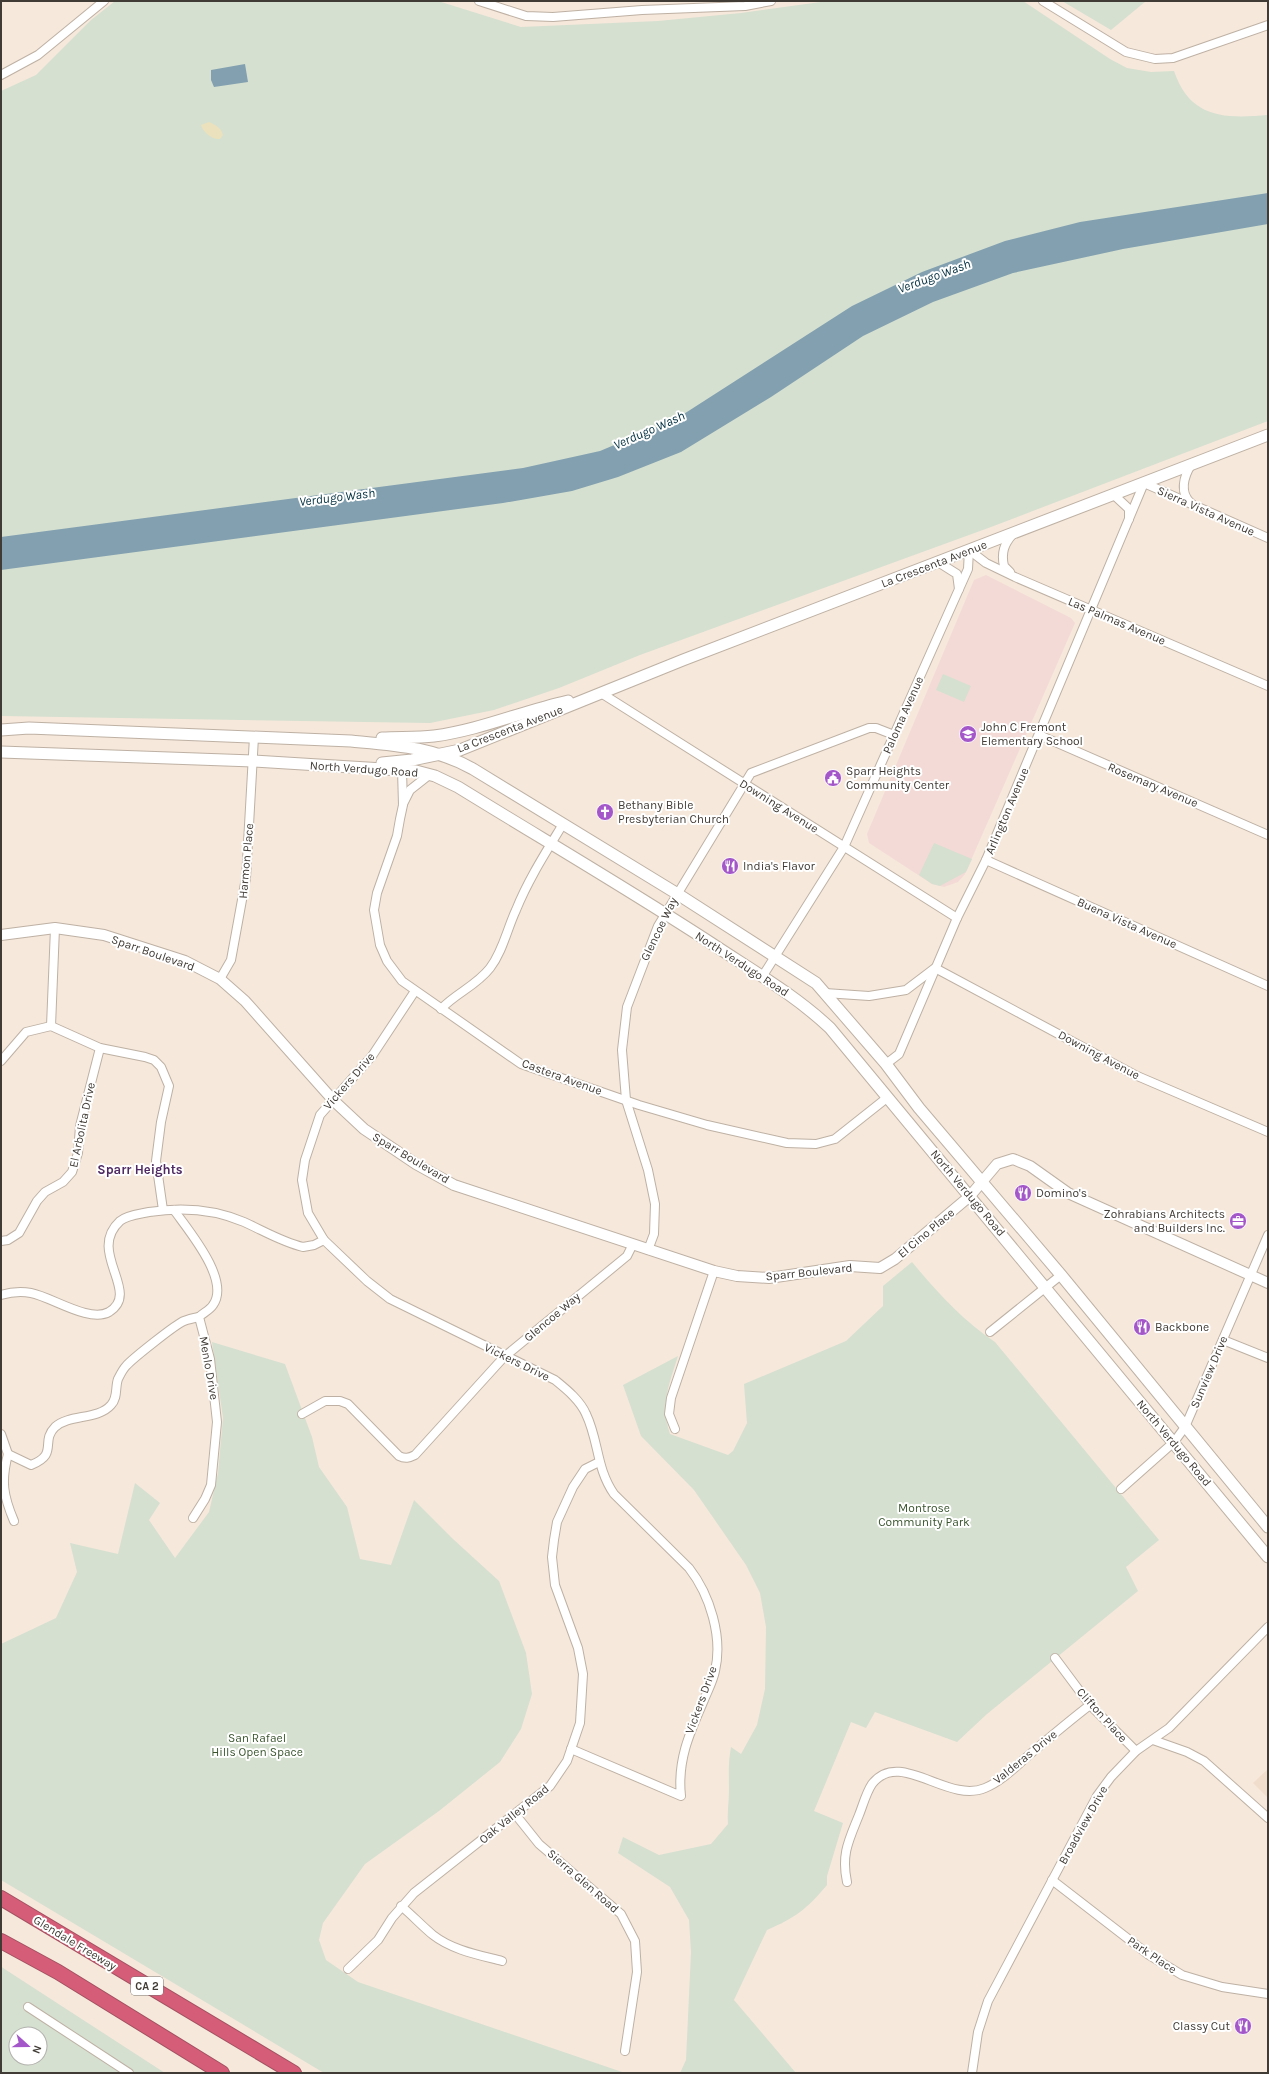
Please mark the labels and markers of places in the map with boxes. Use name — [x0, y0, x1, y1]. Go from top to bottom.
place label: John C Fremont Elementary School — [981, 720, 1083, 748]
school or university icon: John C Fremont Elementary School — [958, 724, 978, 744]
place label: Sparr Heights Community Center — [846, 764, 950, 792]
public building icon: Sparr Heights Community Center — [823, 768, 843, 788]
place label: Bethany Bible Presbyterian Church — [618, 798, 729, 826]
church icon: Bethany Bible Presbyterian Church — [595, 802, 615, 822]
restaurant icon: India's Flavor — [720, 856, 740, 876]
place label: India's Flavor — [743, 859, 816, 873]
restaurant icon: Domino's — [1013, 1183, 1033, 1203]
place label: Domino's — [1036, 1186, 1087, 1200]
place label: Zohrabians Architects and Builders Inc. — [1104, 1207, 1225, 1235]
office icon: Zohrabians Architects and Builders Inc. — [1228, 1211, 1248, 1231]
restaurant icon: Backbone — [1132, 1317, 1152, 1337]
place label: Backbone — [1155, 1320, 1209, 1334]
restaurant icon: Classy Cut — [1233, 2016, 1253, 2036]
place label: Classy Cut — [1173, 2019, 1230, 2033]

